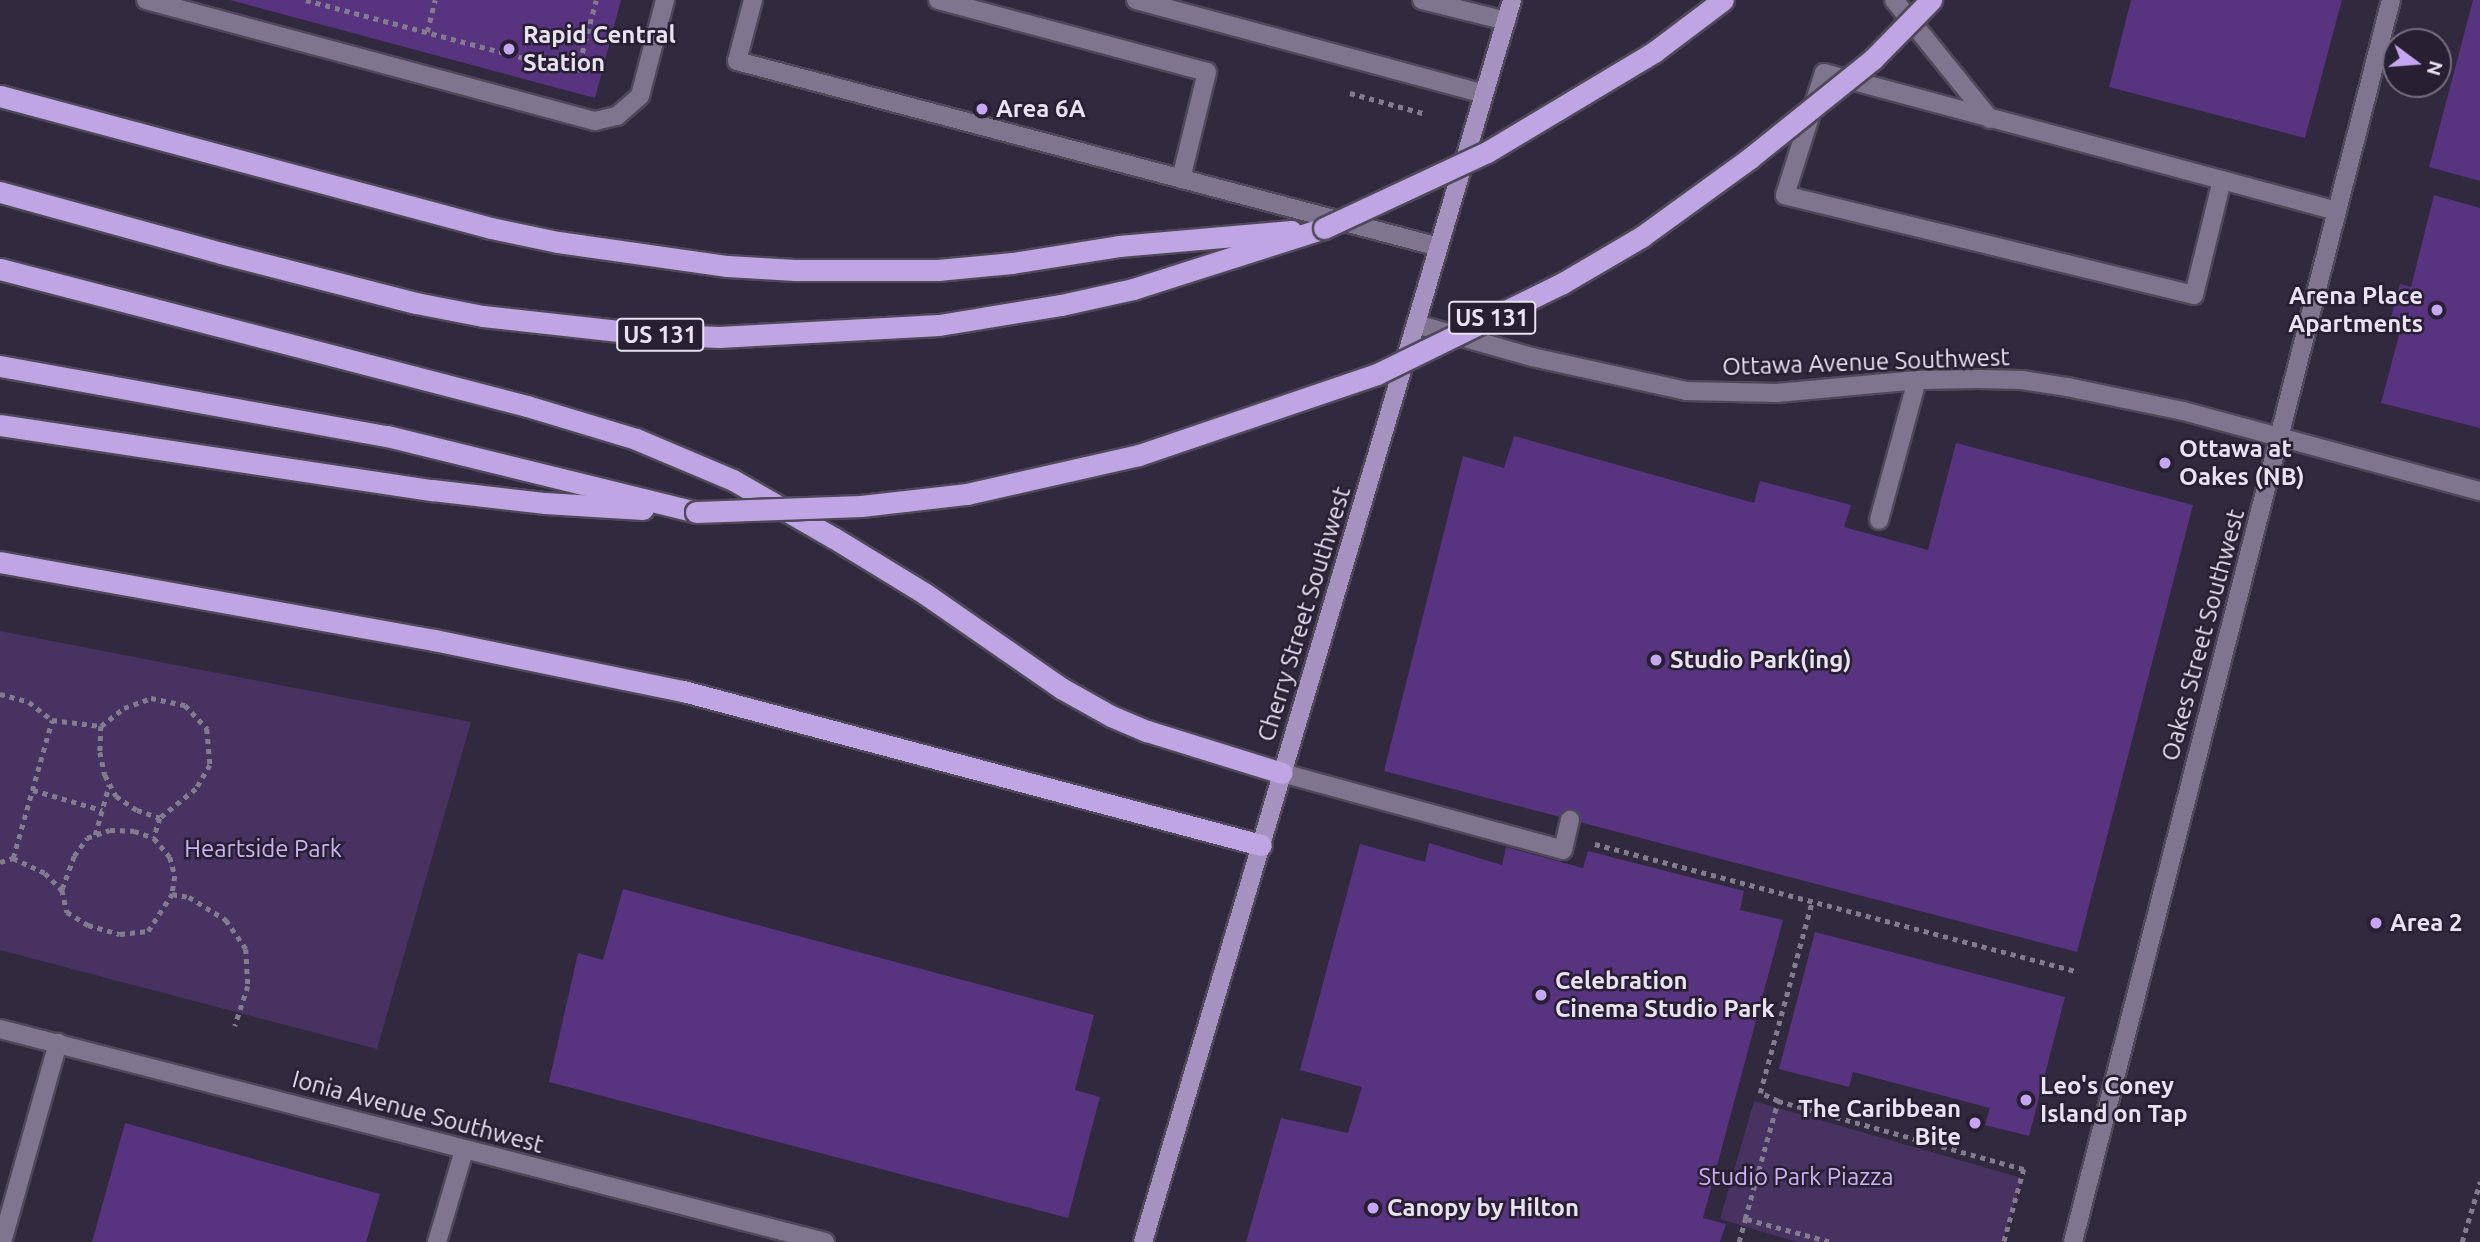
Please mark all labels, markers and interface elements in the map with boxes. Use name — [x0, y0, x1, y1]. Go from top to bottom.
place label: Rapid Central Station — [523, 21, 676, 77]
north arrow — [2382, 28, 2452, 98]
marker: Rapid Central Station — [501, 41, 517, 57]
text: N — [2423, 58, 2448, 78]
place label: Area 6A — [996, 95, 1086, 123]
marker: Area 6A — [974, 101, 990, 117]
place label: Arena Place Apartments — [2288, 282, 2423, 338]
road number: US 131 — [1446, 298, 1538, 338]
marker: Arena Place Apartments — [2429, 302, 2445, 318]
road number: US 131 — [614, 316, 706, 354]
street label: Ottawa Avenue Southwest — [1722, 343, 2010, 381]
place label: Ottawa at Oakes (NB) — [2179, 435, 2305, 491]
marker: Ottawa at Oakes (NB) — [2157, 455, 2173, 471]
street label: Cherry Street Southwest — [1251, 483, 1357, 745]
street label: Oakes Street Southwest — [2156, 506, 2250, 764]
place label: Studio Park(ing) — [1670, 646, 1852, 674]
marker: Studio Park(ing) — [1648, 652, 1664, 668]
park label: Heartside Park — [184, 835, 342, 863]
place label: Area 2 — [2390, 909, 2463, 937]
marker: Area 2 — [2368, 915, 2384, 931]
place label: Celebration Cinema Studio Park — [1555, 967, 1775, 1023]
marker: Celebration Cinema Studio Park — [1533, 987, 1549, 1003]
street label: Ionia Avenue Southwest — [289, 1065, 547, 1159]
place label: Leo's Coney Island on Tap — [2040, 1072, 2188, 1128]
marker: Leo's Coney Island on Tap — [2018, 1092, 2034, 1108]
place label: The Caribbean Bite — [1798, 1095, 1961, 1151]
marker: The Caribbean Bite — [1967, 1115, 1983, 1131]
park label: Studio Park Piazza — [1698, 1163, 1894, 1191]
place label: Canopy by Hilton — [1387, 1194, 1579, 1222]
marker: Canopy by Hilton — [1365, 1200, 1381, 1216]

